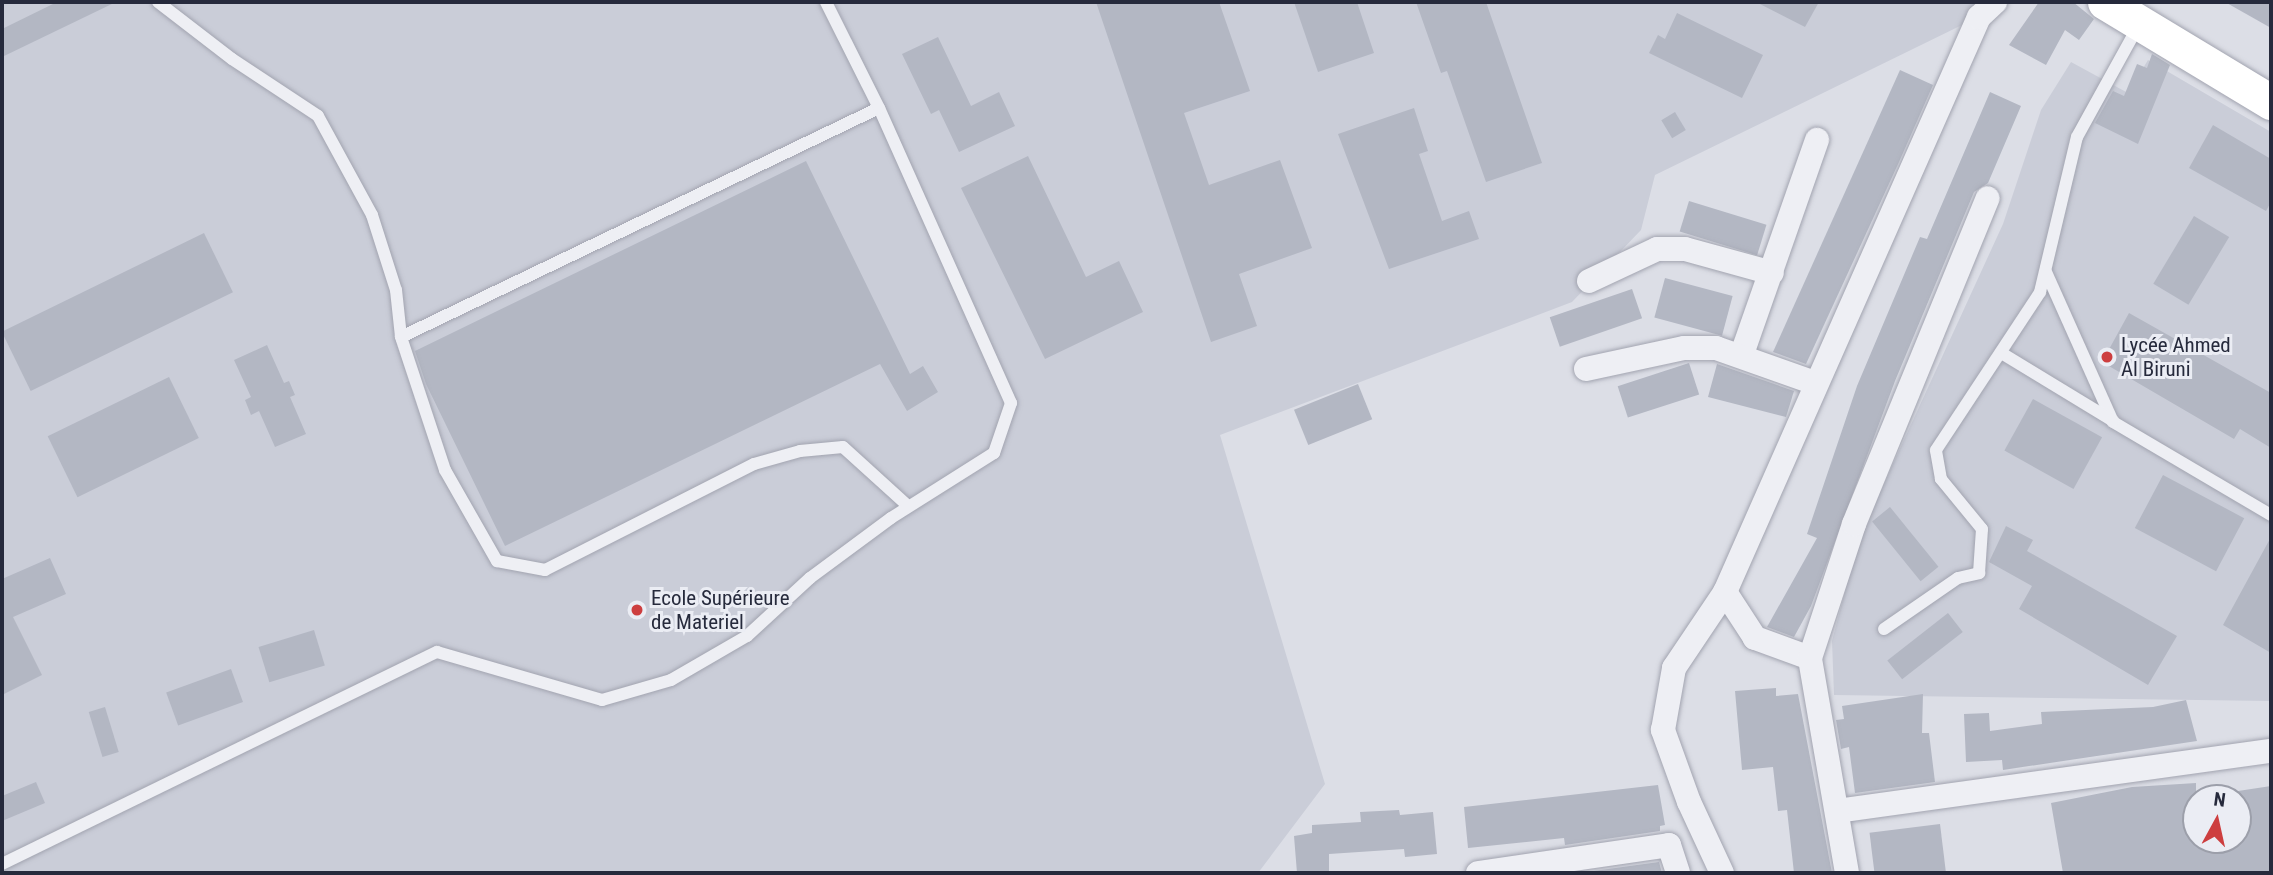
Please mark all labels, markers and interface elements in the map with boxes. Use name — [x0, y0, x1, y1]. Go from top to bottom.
place label: Lycée Ahmed Al Biruni — [2121, 332, 2231, 382]
marker: Lycée Ahmed Al Biruni — [2099, 349, 2115, 365]
place label: Ecole Supérieure de Materiel — [651, 585, 789, 635]
marker: Ecole Supérieure de Materiel — [629, 602, 645, 618]
north arrow — [2182, 784, 2252, 854]
text: N — [2212, 787, 2227, 812]

